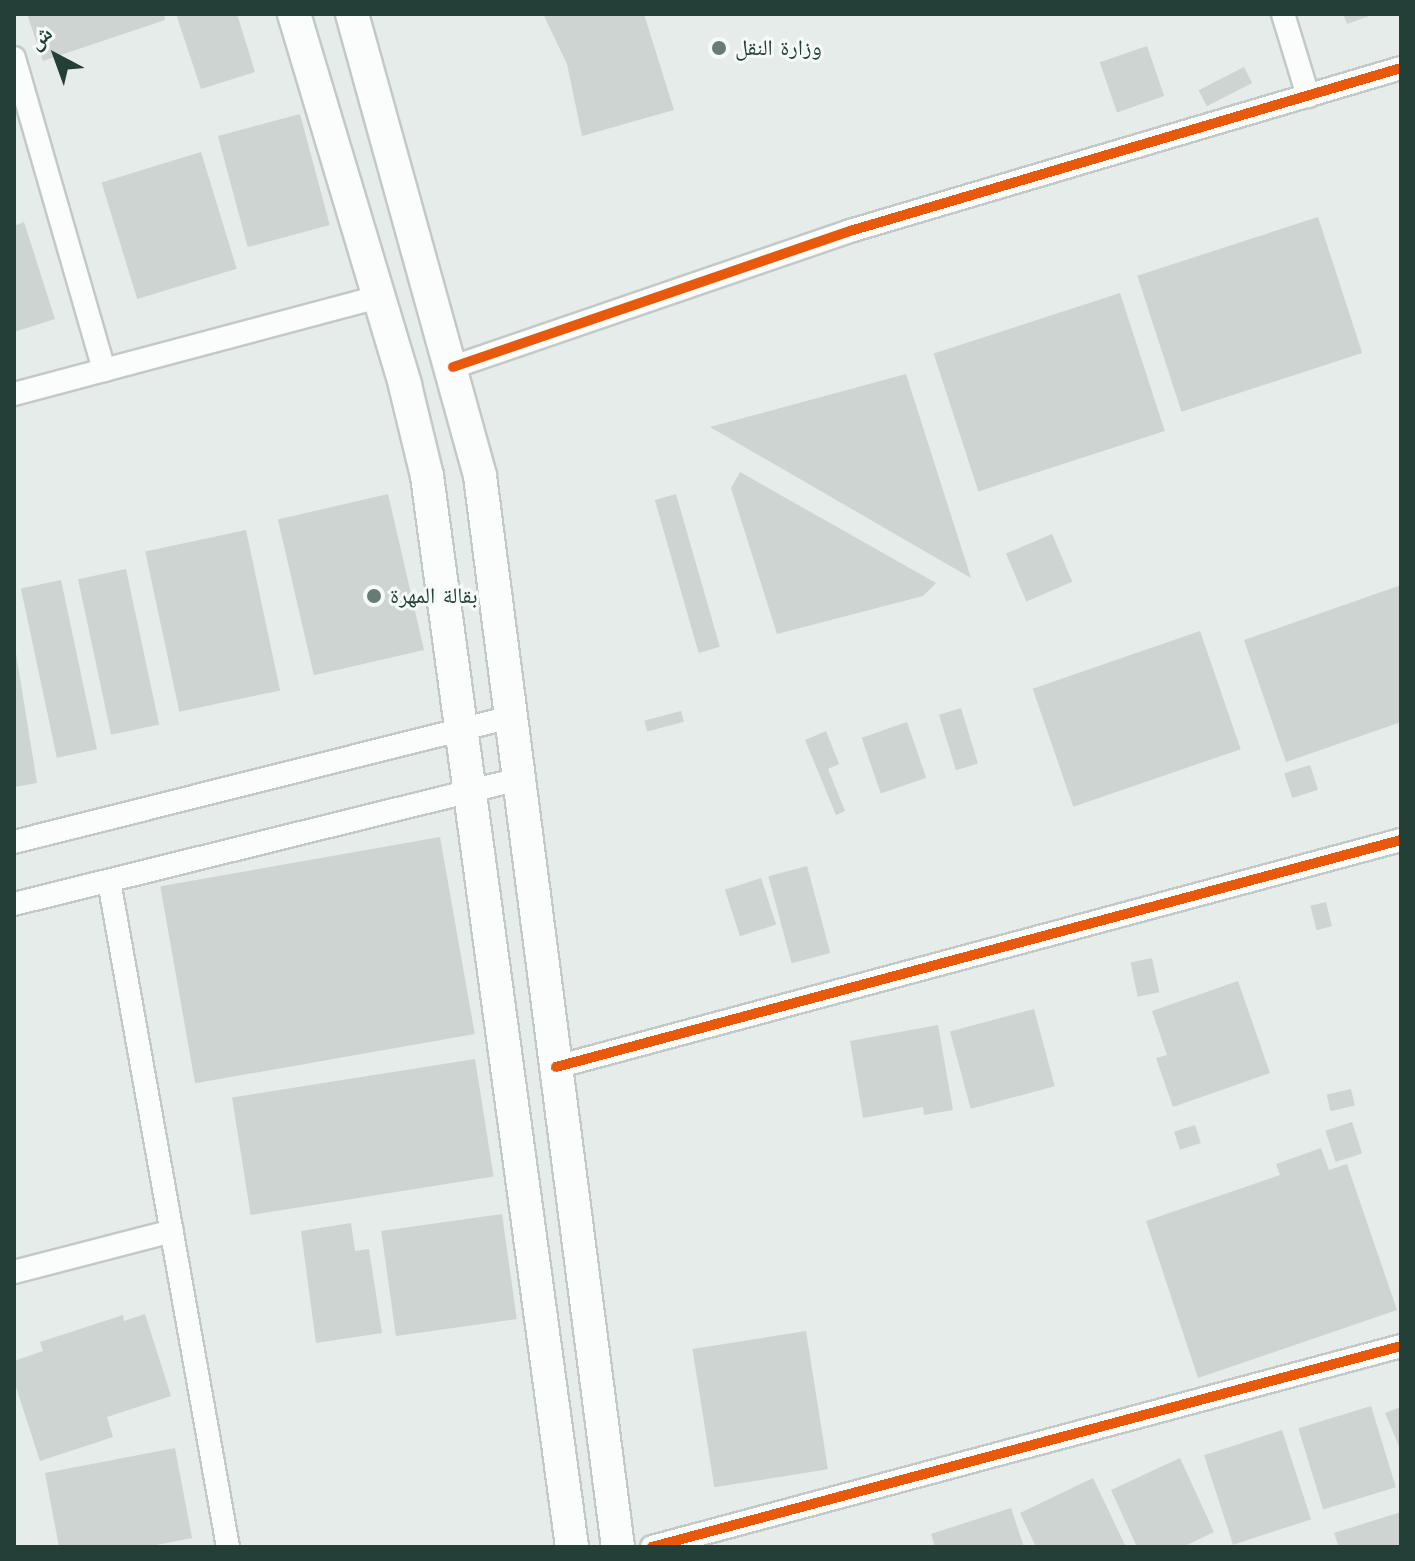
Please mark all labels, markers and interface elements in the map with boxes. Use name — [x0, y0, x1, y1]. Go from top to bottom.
north arrow — [16, 16, 96, 96]
text: ش — [23, 20, 57, 55]
place label: وزارة النقل — [735, 35, 822, 61]
marker: وزارة النقل — [710, 39, 728, 57]
place label: بقالة المهرة — [390, 583, 477, 609]
marker: بقالة المهرة — [365, 587, 383, 605]

